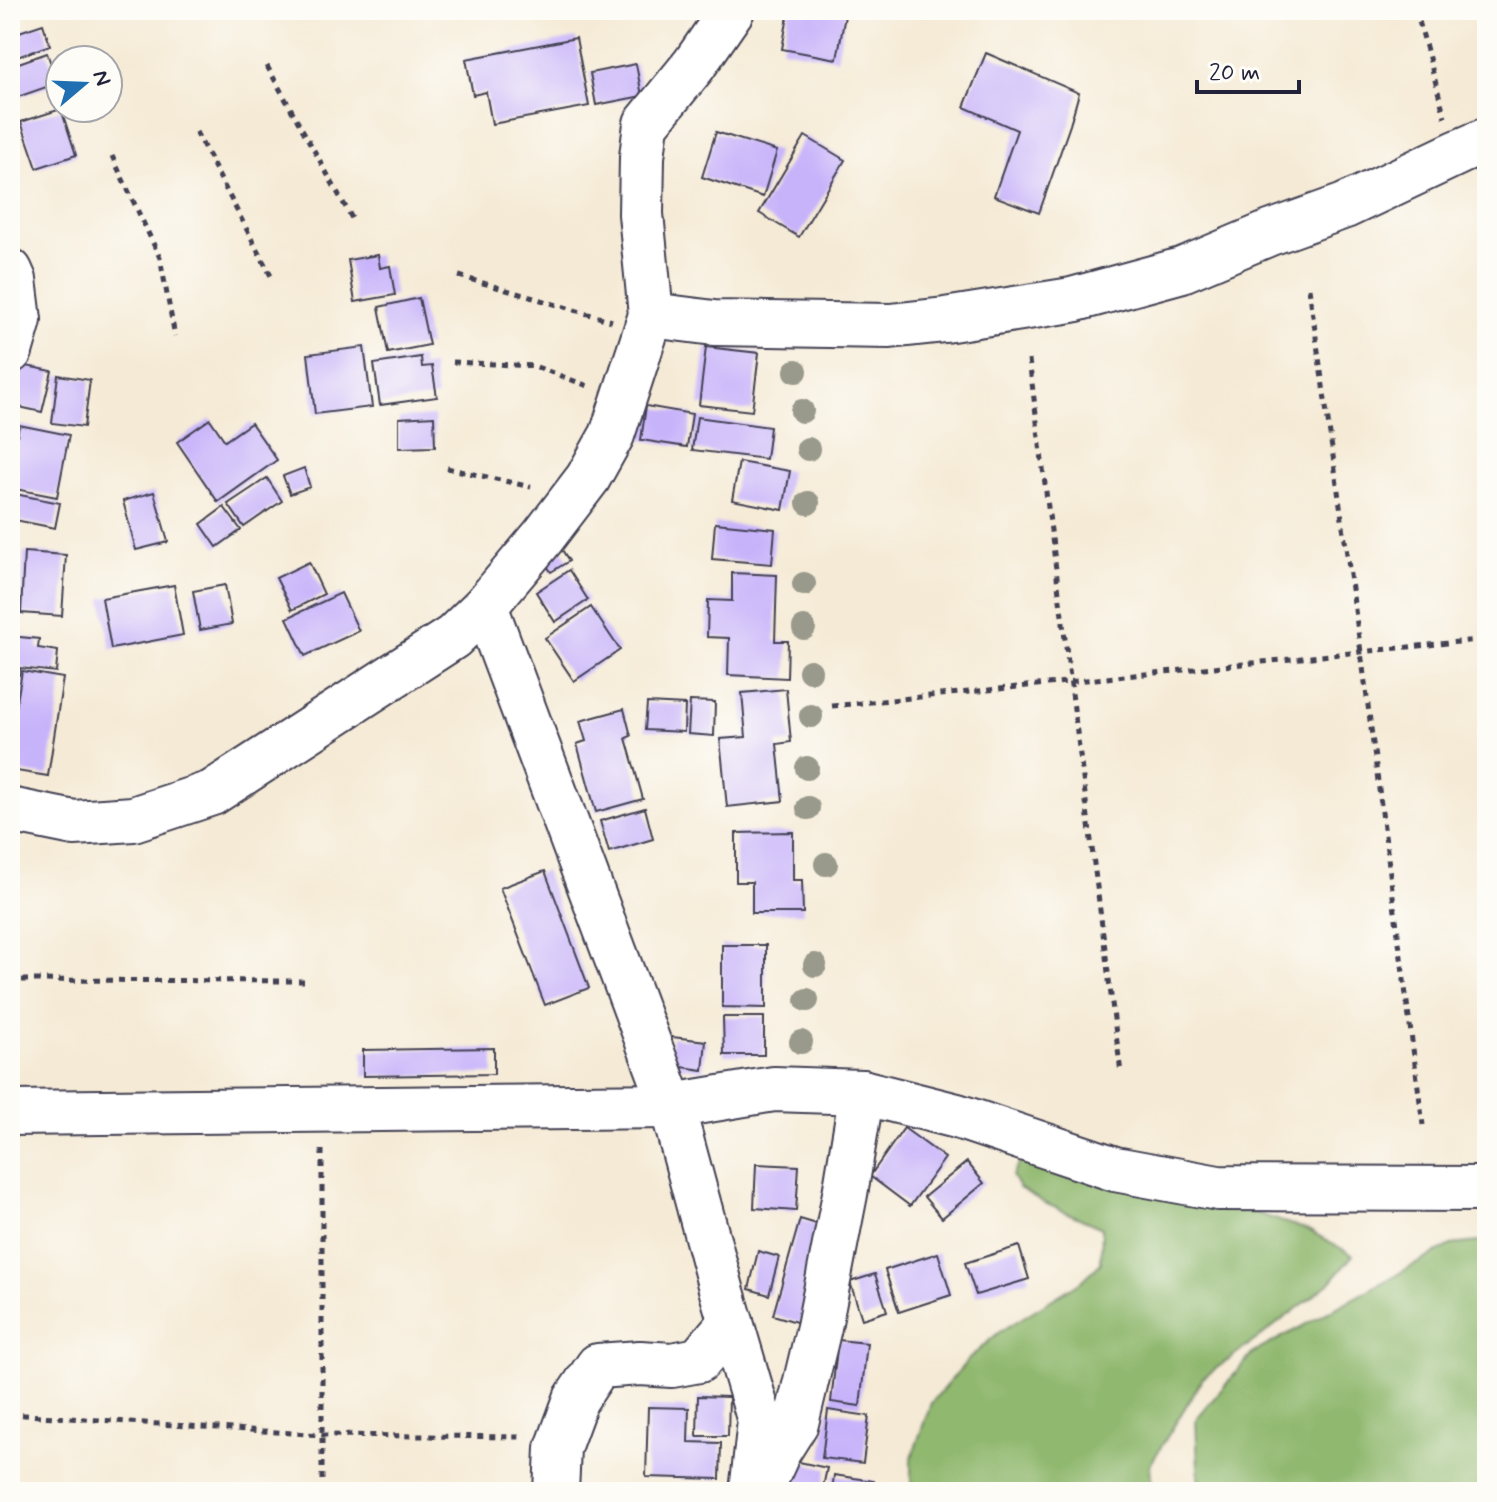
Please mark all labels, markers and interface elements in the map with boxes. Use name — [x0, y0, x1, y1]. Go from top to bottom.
north arrow — [44, 44, 124, 124]
scale bar — [1197, 44, 1299, 94]
text: 20 m — [1209, 58, 1260, 89]
text: N — [85, 67, 117, 90]

